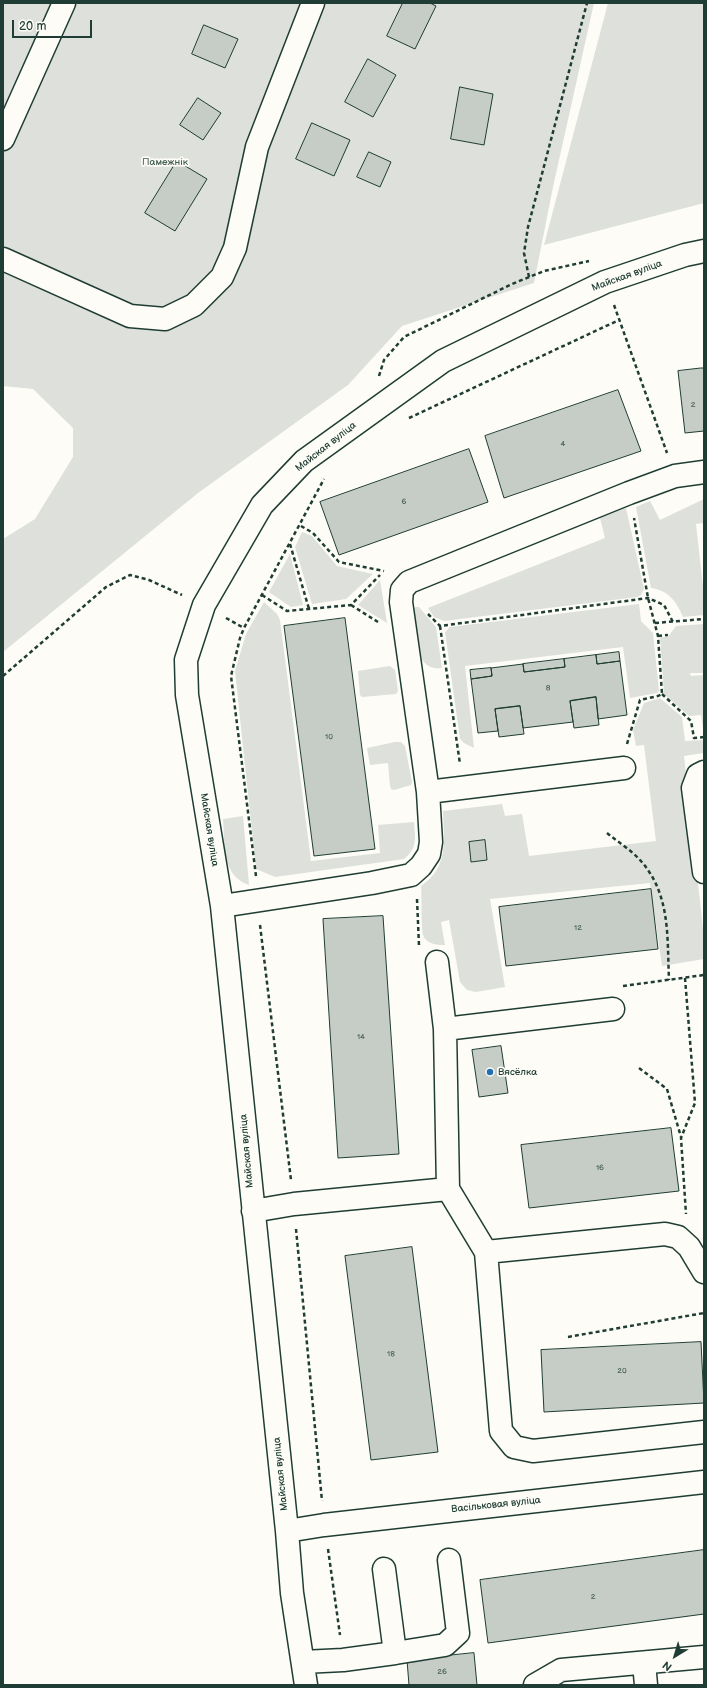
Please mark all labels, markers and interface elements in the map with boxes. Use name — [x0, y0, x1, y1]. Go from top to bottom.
scale bar — [14, 12, 94, 38]
text: 20 m — [19, 19, 46, 34]
park label: Памежнік — [142, 156, 188, 168]
street label: Майская вуліца — [590, 258, 664, 294]
house number: 2 — [691, 400, 695, 410]
street label: Майская вуліца — [293, 419, 359, 475]
house number: 4 — [561, 439, 565, 449]
house number: 6 — [402, 497, 406, 507]
house number: 8 — [546, 683, 550, 693]
house number: 10 — [325, 732, 333, 742]
street label: Майская вуліца — [197, 793, 221, 867]
house number: 12 — [574, 923, 582, 933]
house number: 14 — [357, 1032, 365, 1042]
place label: Вясёлка — [498, 1066, 537, 1078]
marker: Вясёлка — [485, 1067, 495, 1077]
street label: Майская вуліца — [238, 1114, 256, 1188]
house number: 16 — [596, 1163, 604, 1173]
house number: 18 — [387, 1349, 395, 1359]
house number: 20 — [617, 1366, 627, 1376]
street label: Майская вуліца — [271, 1437, 291, 1511]
street label: Васільковая вуліца — [451, 1494, 541, 1516]
house number: 2 — [591, 1592, 595, 1602]
north arrow — [655, 1636, 695, 1676]
text: N — [660, 1658, 675, 1674]
house number: 26 — [437, 1667, 447, 1677]

